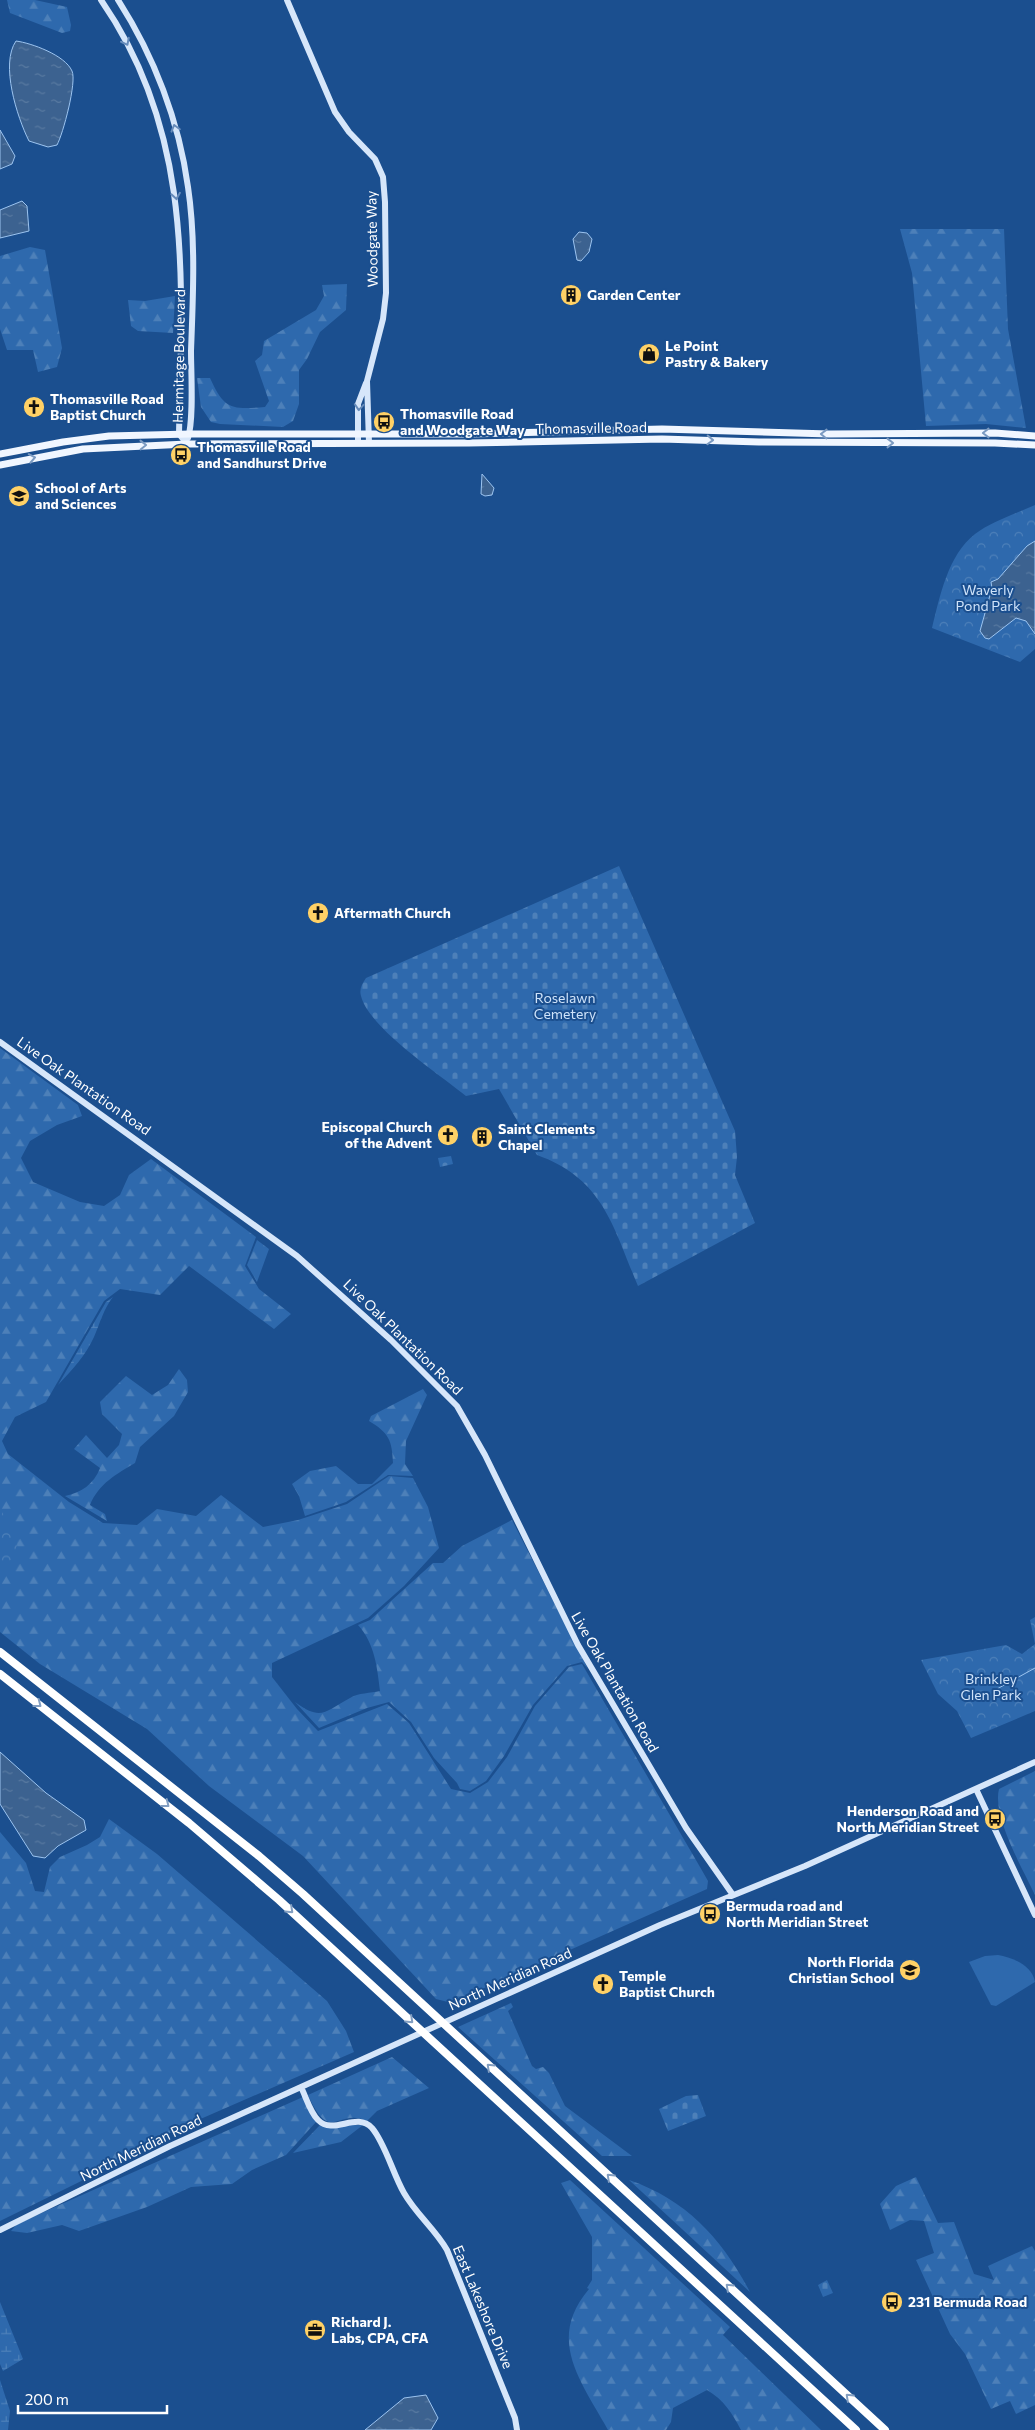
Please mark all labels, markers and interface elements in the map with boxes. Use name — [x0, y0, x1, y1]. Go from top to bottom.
one-way arrow — [120, 37, 130, 46]
one-way arrow — [170, 123, 181, 132]
street label: Woodgate Way — [362, 191, 381, 287]
one-way arrow — [170, 192, 181, 200]
building icon: Garden Center — [559, 283, 583, 307]
place label: Garden Center — [587, 286, 681, 303]
street label: Hermitage Boulevard — [169, 289, 188, 423]
place label: Le Point Pastry & Bakery — [665, 337, 769, 370]
shop icon: Le Point Pastry & Bakery — [637, 342, 661, 366]
place label: Thomasville Road Baptist Church — [50, 390, 164, 423]
church icon: Thomasville Road Baptist Church — [22, 395, 46, 419]
one-way arrow — [353, 403, 364, 411]
place label: Thomasville Road and Woodgate Way — [400, 405, 525, 438]
bus stop icon: Thomasville Road and Woodgate Way — [372, 410, 396, 434]
street label: Thomasville Road — [535, 418, 647, 437]
one-way arrow — [982, 428, 990, 438]
one-way arrow — [820, 429, 828, 439]
one-way arrow — [707, 435, 715, 446]
place label: Thomasville Road and Sandhurst Drive — [197, 438, 327, 471]
one-way arrow — [887, 438, 895, 448]
one-way arrow — [139, 440, 147, 450]
bus stop icon: Thomasville Road and Sandhurst Drive — [169, 443, 193, 467]
one-way arrow — [28, 453, 37, 463]
place label: School of Arts and Sciences — [35, 479, 127, 512]
school or university icon: School of Arts and Sciences — [7, 484, 31, 508]
park label: Waverly Pond Park — [956, 581, 1021, 614]
church icon: Aftermath Church — [306, 901, 330, 925]
place label: Aftermath Church — [334, 904, 451, 921]
park label: Roselawn Cemetery — [534, 989, 596, 1022]
street label: Live Oak Plantation Road — [14, 1033, 154, 1138]
place label: Episcopal Church of the Advent — [322, 1118, 432, 1151]
place label: Saint Clements Chapel — [498, 1120, 596, 1153]
church icon: Episcopal Church of the Advent — [436, 1123, 460, 1147]
building icon: Saint Clements Chapel — [470, 1125, 494, 1149]
street label: Live Oak Plantation Road — [340, 1275, 467, 1398]
street label: Live Oak Plantation Road — [568, 1608, 663, 1755]
park label: Brinkley Glen Park — [960, 1670, 1022, 1703]
one-way arrow — [33, 1698, 42, 1707]
one-way arrow — [160, 1799, 169, 1807]
place label: Henderson Road and North Meridian Street — [837, 1802, 979, 1835]
bus stop icon: Henderson Road and North Meridian Street — [983, 1807, 1007, 1831]
place label: Bermuda road and North Meridian Street — [726, 1897, 868, 1930]
bus stop icon: Bermuda road and North Meridian Street — [698, 1902, 722, 1926]
one-way arrow — [284, 1904, 293, 1913]
street label: North Meridian Road — [445, 1944, 574, 2013]
place label: North Florida Christian School — [788, 1953, 894, 1986]
school or university icon: North Florida Christian School — [898, 1958, 922, 1982]
place label: Temple Baptist Church — [619, 1967, 715, 2000]
church icon: Temple Baptist Church — [591, 1972, 615, 1996]
one-way arrow — [404, 2014, 413, 2023]
one-way arrow — [487, 2064, 496, 2073]
street label: North Meridian Road — [77, 2111, 204, 2184]
one-way arrow — [607, 2174, 616, 2183]
street label: East Lakeshore Drive — [450, 2243, 517, 2371]
one-way arrow — [726, 2284, 735, 2293]
bus stop icon: 231 Bermuda Road — [880, 2290, 904, 2314]
place label: 231 Bermuda Road — [908, 2293, 1027, 2310]
place label: Richard J. Labs, CPA, CFA — [331, 2313, 429, 2346]
office icon: Richard J. Labs, CPA, CFA — [303, 2318, 327, 2342]
scale bar — [18, 2382, 166, 2414]
text: 200 m — [25, 2390, 69, 2408]
one-way arrow — [846, 2394, 855, 2403]

